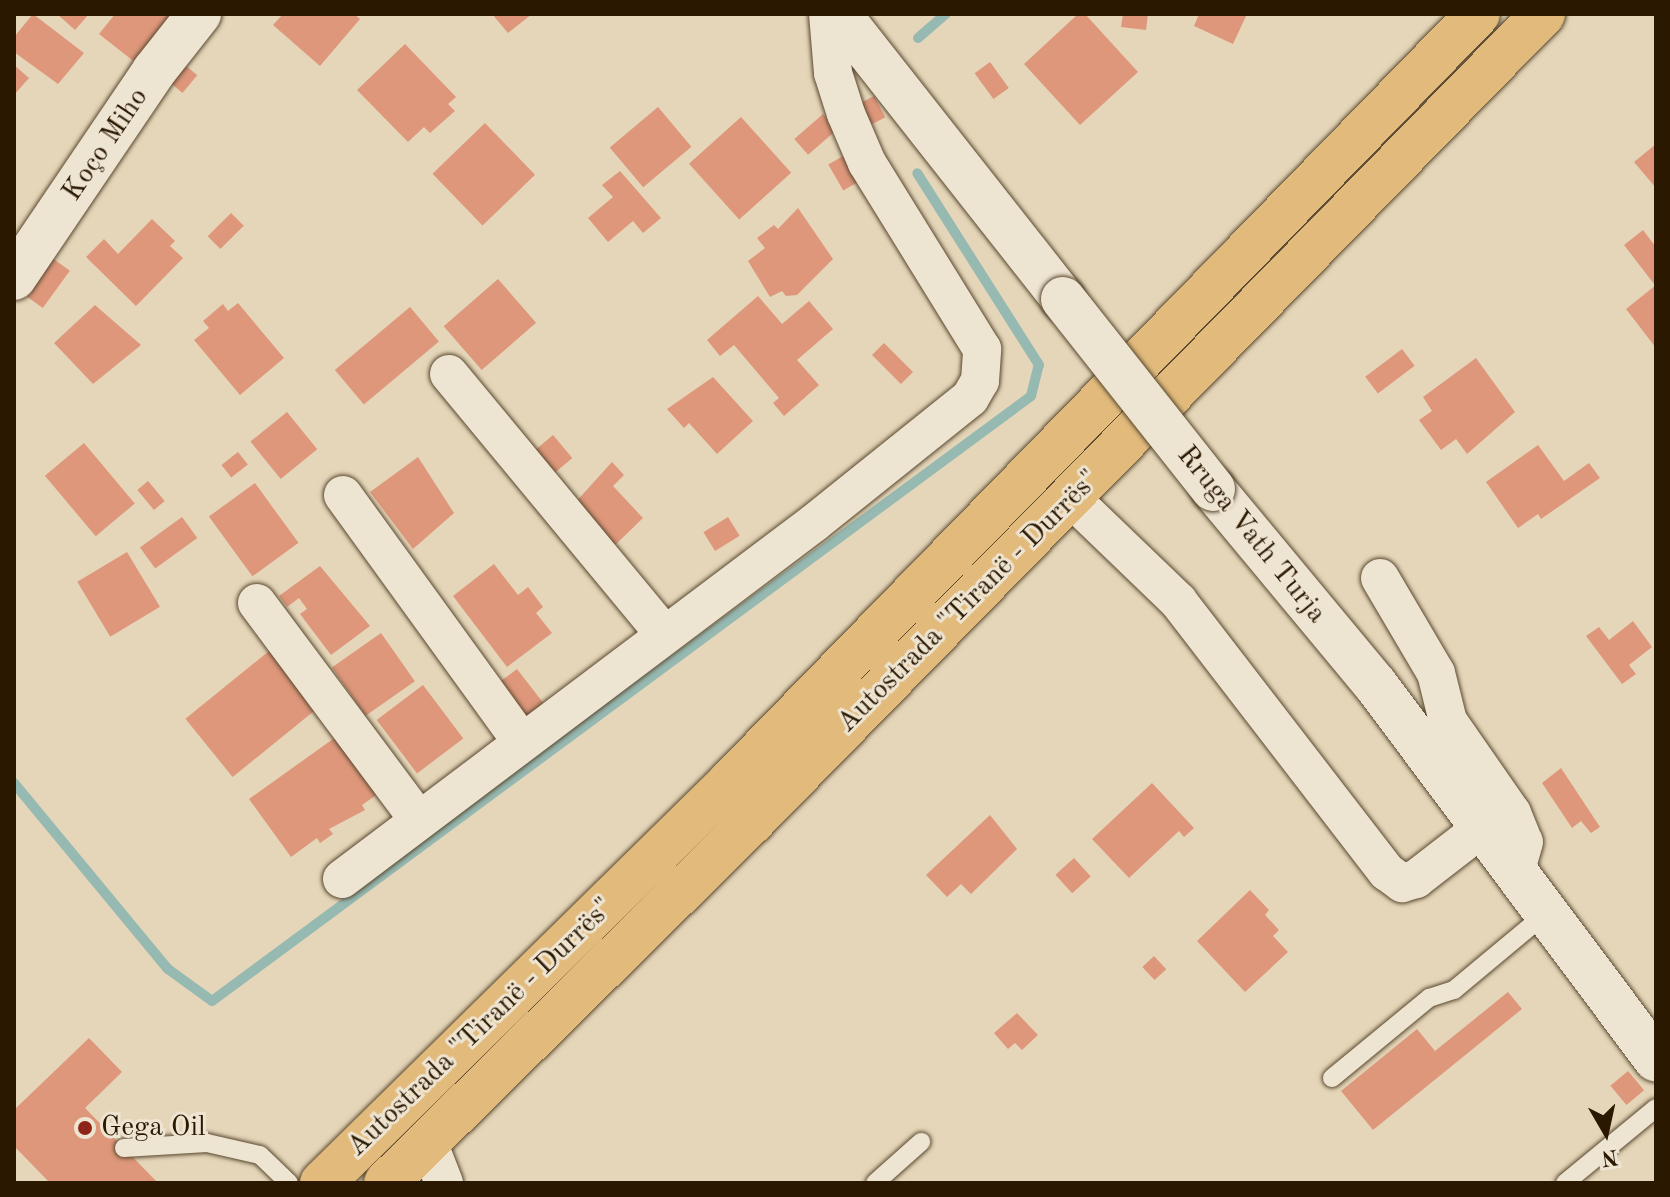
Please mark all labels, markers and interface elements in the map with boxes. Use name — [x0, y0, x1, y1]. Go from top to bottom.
street label: Koço Miho — [56, 82, 156, 208]
street label: Rruga Vath Turja — [1169, 439, 1333, 631]
street label: Autostrada "Tiranë - Durrës" — [831, 464, 1107, 740]
street label: Autostrada "Tiranë - Durrës" — [341, 892, 621, 1164]
north arrow — [1566, 1093, 1646, 1173]
place label: Gega Oil — [101, 1111, 206, 1145]
marker: Gega Oil — [76, 1119, 94, 1137]
text: N — [1600, 1145, 1620, 1169]

